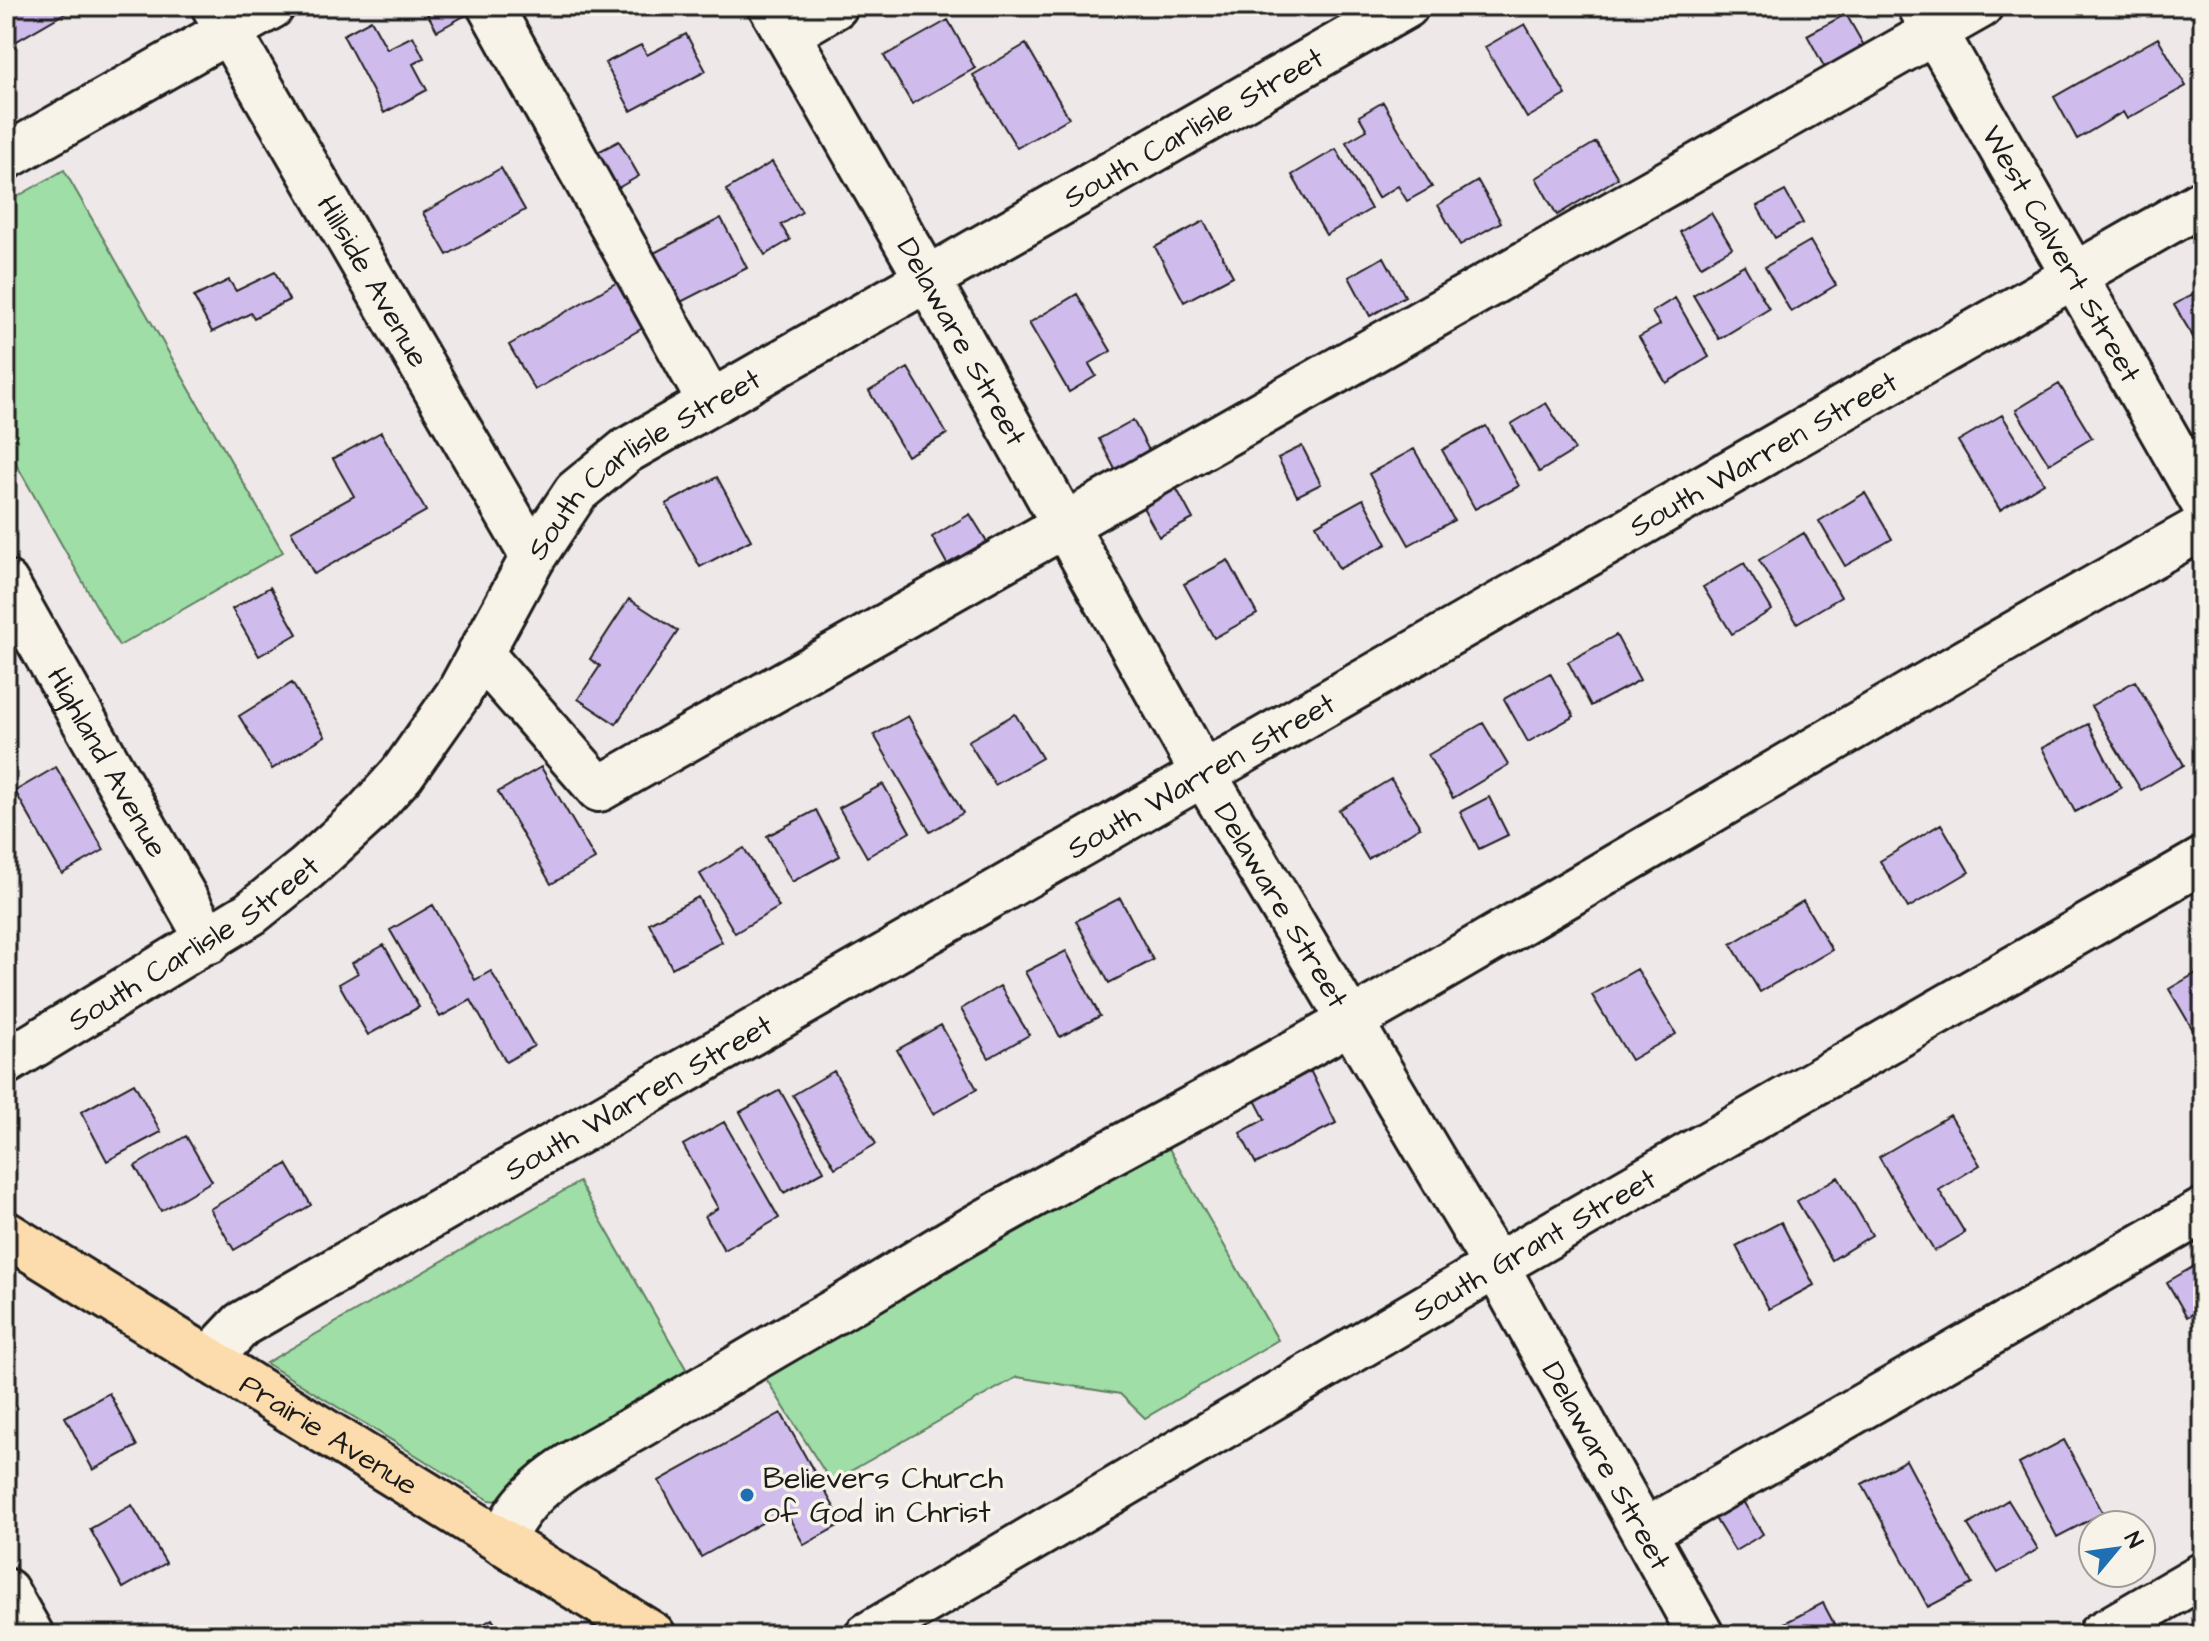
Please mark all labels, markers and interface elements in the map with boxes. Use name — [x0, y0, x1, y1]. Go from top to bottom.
street label: South Carlisle Street — [1056, 37, 1332, 219]
street label: West Calvert Street — [1971, 118, 2151, 391]
street label: Hillside Avenue — [306, 188, 439, 376]
street label: Delaware Street — [886, 230, 1036, 454]
street label: South Carlisle Street — [517, 358, 769, 568]
street label: South Warren Street — [1622, 361, 1905, 548]
street label: Highland Avenue — [36, 660, 178, 866]
street label: South Warren Street — [1059, 683, 1343, 870]
street label: Delaware Street — [1203, 795, 1358, 1016]
street label: South Carlisle Street — [60, 846, 329, 1042]
street label: South Warren Street — [497, 1005, 781, 1192]
street label: South Grant Street — [1405, 1159, 1664, 1332]
street label: Delaware Street — [1531, 1354, 1681, 1578]
street label: Prairie Avenue — [231, 1364, 426, 1506]
place label: Believers Church of God in Christ — [763, 1458, 1003, 1534]
marker: Believers Church of God in Christ — [738, 1486, 756, 1504]
north arrow — [2077, 1509, 2157, 1589]
text: N — [2116, 1526, 2150, 1554]

